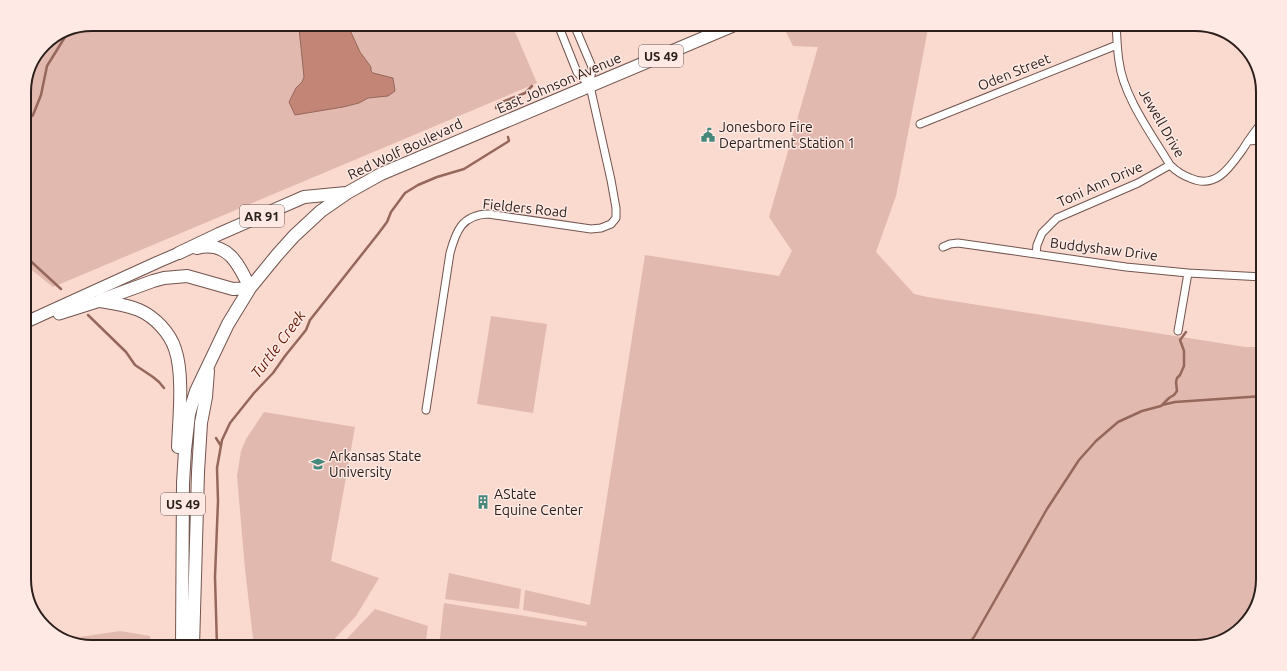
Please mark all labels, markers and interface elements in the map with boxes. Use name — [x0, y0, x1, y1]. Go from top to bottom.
road number: US 49 — [639, 45, 683, 67]
street label: East Johnson Avenue — [494, 50, 624, 116]
street label: Oden Street — [975, 50, 1053, 94]
street label: Jewell Drive — [1136, 86, 1188, 160]
street label: Red Wolf Boulevard — [345, 115, 465, 183]
place label: Jonesboro Fire Department Station 1 — [719, 119, 856, 151]
public building icon: Jonesboro Fire Department Station 1 — [700, 127, 716, 143]
street label: Toni Ann Drive — [1055, 158, 1145, 210]
street label: Fielders Road — [482, 196, 568, 220]
road number: AR 91 — [240, 205, 284, 227]
street label: Buddyshaw Drive — [1049, 234, 1159, 264]
water label: Turtle Creek — [247, 307, 309, 381]
place label: Arkansas State University — [329, 448, 421, 480]
school or university icon: Arkansas State University — [310, 456, 326, 472]
place label: AState Equine Center — [494, 486, 584, 518]
road number: US 49 — [161, 493, 205, 515]
building icon: AState Equine Center — [475, 494, 491, 510]

